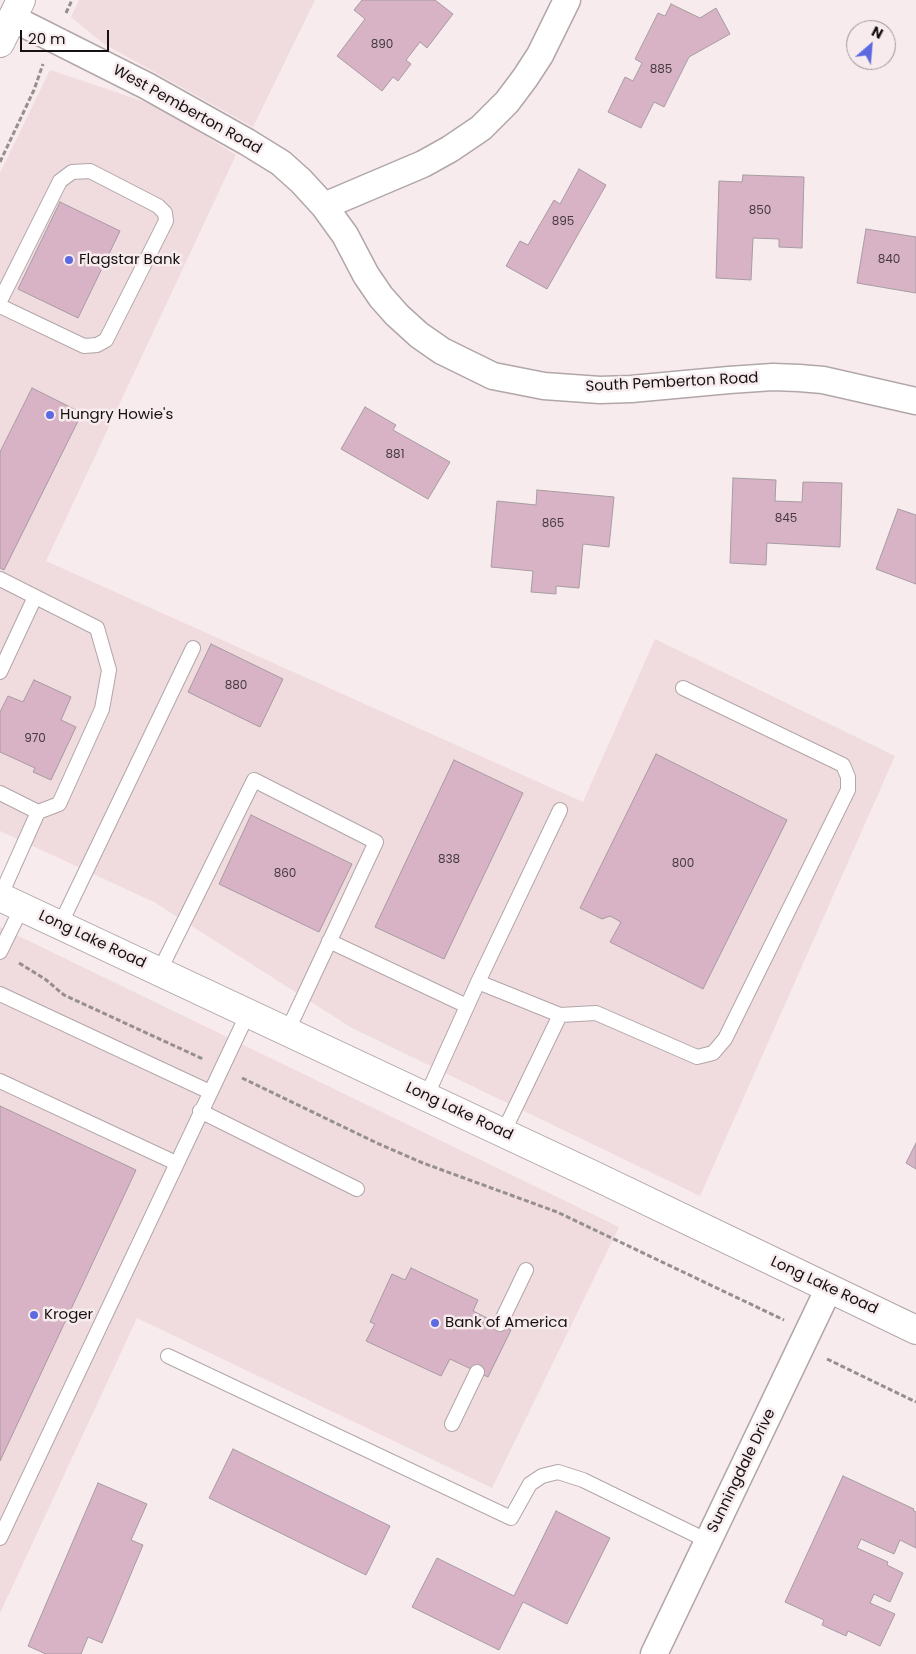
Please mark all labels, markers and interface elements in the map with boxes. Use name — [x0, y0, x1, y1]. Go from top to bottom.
scale bar — [22, 20, 111, 52]
north arrow — [846, 20, 896, 70]
text: N — [868, 21, 887, 44]
text: 20 m — [28, 28, 66, 49]
house number: 890 — [371, 38, 393, 52]
street label: West Pemberton Road — [109, 62, 265, 158]
house number: 885 — [650, 63, 672, 77]
house number: 850 — [749, 204, 771, 218]
house number: 895 — [552, 215, 574, 229]
place label: Flagstar Bank — [79, 251, 180, 269]
house number: 840 — [878, 253, 900, 267]
marker: Flagstar Bank — [63, 254, 75, 266]
street label: South Pemberton Road — [585, 369, 759, 397]
place label: Hungry Howie's — [60, 406, 173, 424]
marker: Hungry Howie's — [44, 409, 56, 421]
house number: 881 — [386, 448, 404, 462]
house number: 845 — [775, 512, 797, 526]
house number: 865 — [542, 517, 564, 531]
house number: 880 — [225, 679, 247, 693]
house number: 970 — [24, 732, 46, 746]
house number: 838 — [438, 853, 460, 867]
house number: 800 — [672, 857, 694, 871]
house number: 860 — [274, 867, 296, 881]
street label: Long Lake Road — [35, 907, 149, 973]
street label: Long Lake Road — [402, 1079, 516, 1145]
street label: Long Lake Road — [767, 1253, 881, 1319]
place label: Kroger — [44, 1306, 93, 1324]
marker: Kroger — [28, 1309, 40, 1321]
place label: Bank of America — [445, 1314, 568, 1332]
marker: Bank of America — [429, 1317, 441, 1329]
street label: Sunningdale Drive — [704, 1406, 780, 1536]

